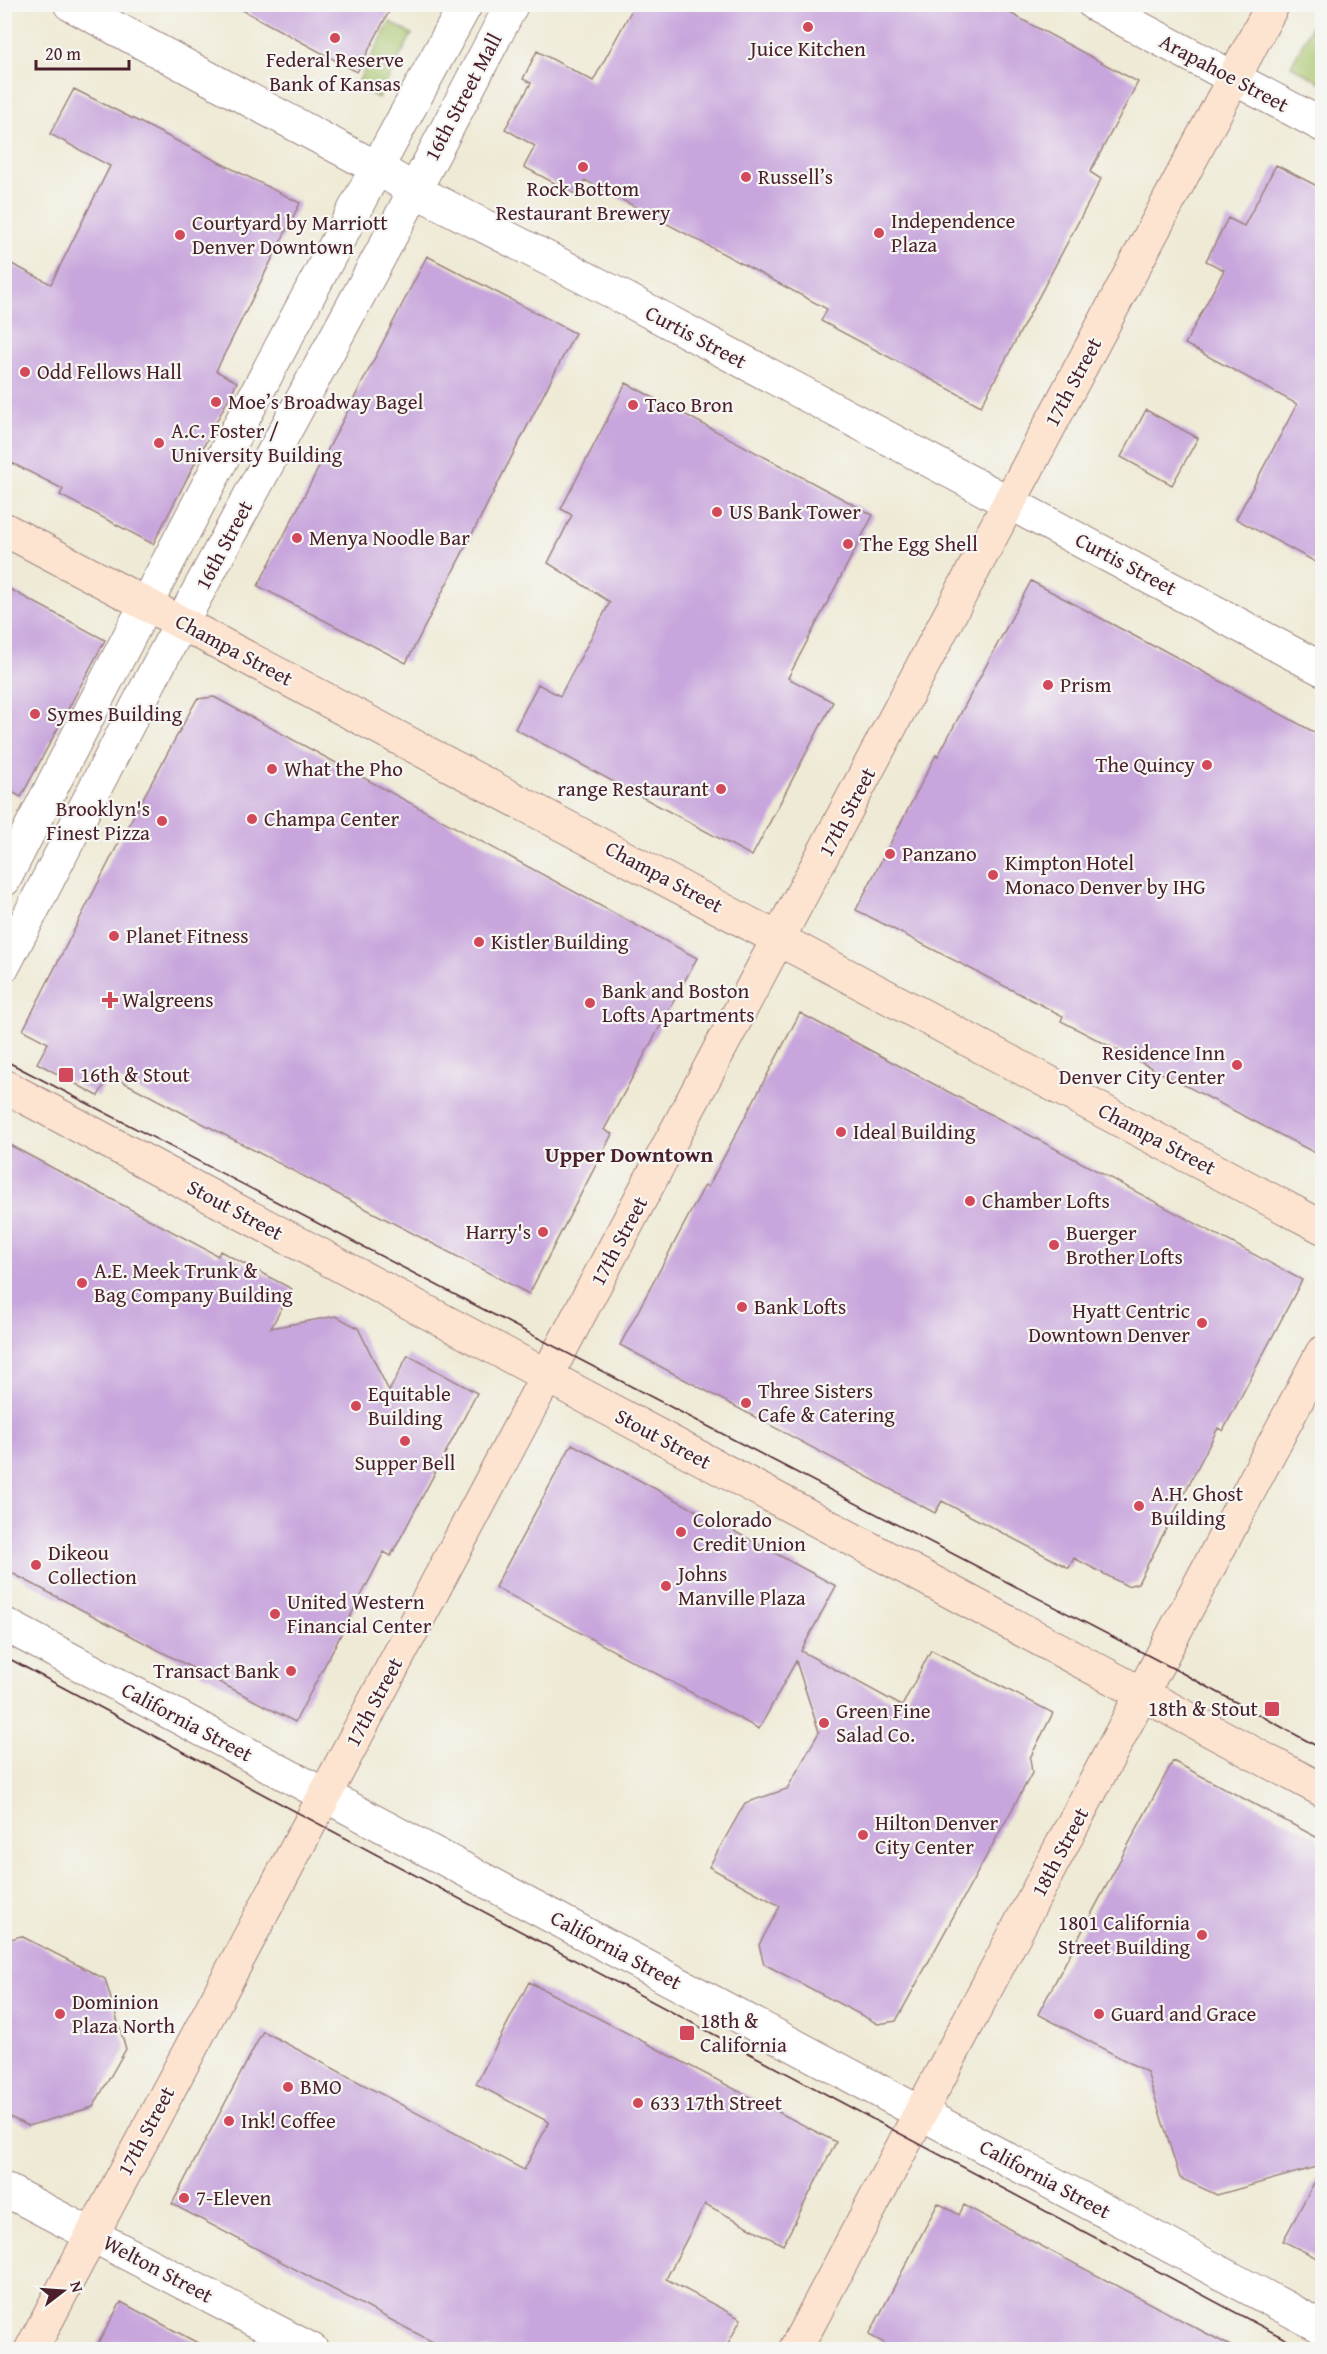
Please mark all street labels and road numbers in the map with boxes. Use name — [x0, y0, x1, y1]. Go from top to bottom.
street label: Arapahoe Street — [1154, 25, 1295, 120]
street label: 16th Street Mall — [416, 27, 509, 166]
street label: Curtis Street — [640, 297, 753, 377]
street label: 17th Street — [1036, 331, 1109, 432]
street label: 16th Street — [187, 494, 260, 595]
street label: Curtis Street — [1070, 524, 1183, 604]
street label: Champa Street — [170, 606, 299, 694]
street label: 17th Street — [810, 761, 883, 862]
street label: Champa Street — [600, 833, 729, 921]
street label: Champa Street — [1093, 1095, 1222, 1183]
street label: Stout Street — [182, 1171, 289, 1248]
street label: 17th Street — [582, 1190, 655, 1291]
street label: Stout Street — [610, 1400, 717, 1477]
street label: 17th Street — [337, 1651, 410, 1752]
street label: California Street — [116, 1674, 259, 1769]
street label: 18th Street — [1023, 1801, 1096, 1902]
street label: California Street — [545, 1902, 688, 1997]
street label: 17th Street — [109, 2080, 182, 2181]
street label: California Street — [974, 2131, 1117, 2226]
street label: Welton Street — [98, 2227, 219, 2311]

